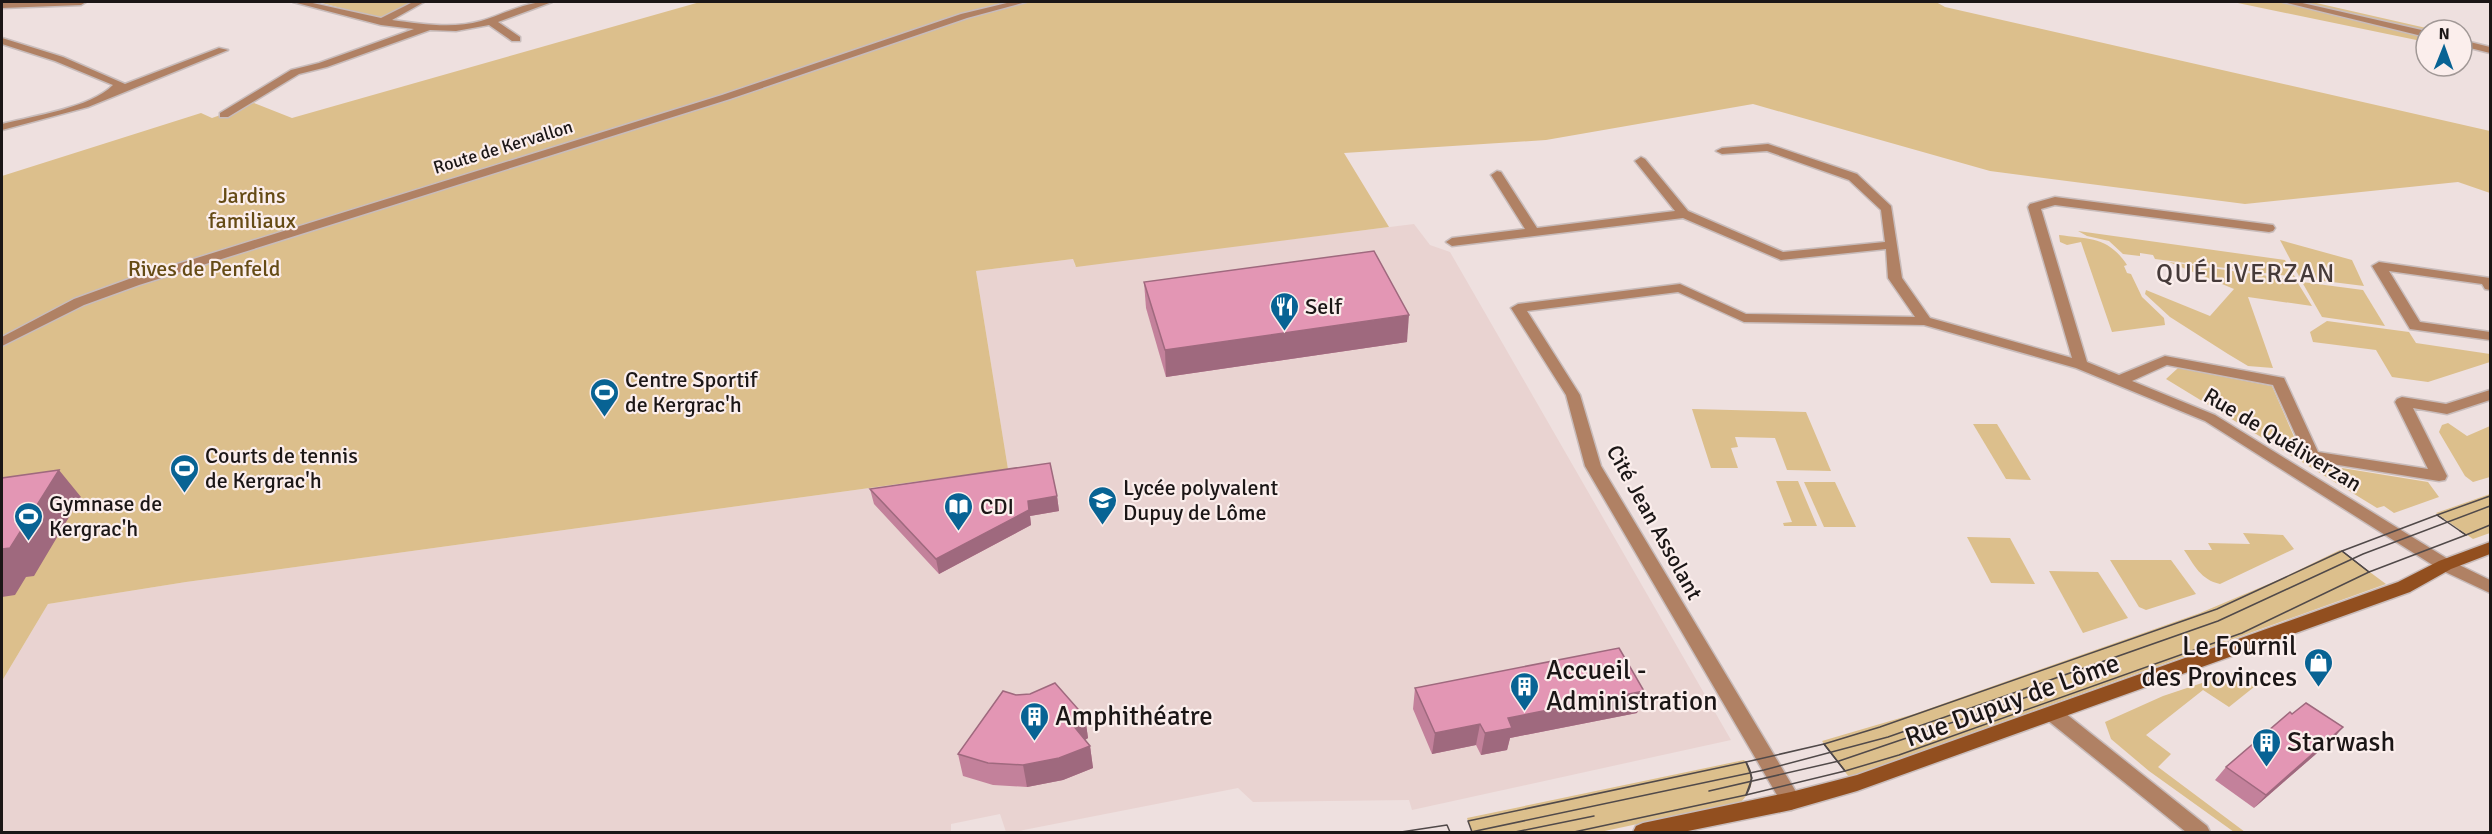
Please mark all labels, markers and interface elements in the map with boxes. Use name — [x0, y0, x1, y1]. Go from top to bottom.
north arrow — [2414, 18, 2474, 78]
text: N — [2439, 24, 2450, 44]
street label: Route de Kervallon — [431, 115, 575, 179]
park label: Jardins familiaux — [208, 182, 296, 234]
park label: Rives de Penfeld — [128, 255, 280, 282]
district label: QUÉLIVERZAN — [2156, 258, 2336, 290]
restaurant icon: Self — [1268, 290, 1300, 332]
place label: Self — [1305, 293, 1344, 320]
place label: Centre Sportif de Kergrac'h — [625, 366, 759, 418]
sports icon: Centre Sportif de Kergrac'h — [588, 376, 620, 418]
street label: Rue de Quéliverzan — [2199, 382, 2367, 497]
street label: Cité Jean Assolant — [1601, 440, 1708, 605]
place label: Courts de tennis de Kergrac'h — [205, 442, 358, 494]
sports icon: Courts de tennis de Kergrac'h — [168, 452, 200, 494]
place label: Lycée polyvalent Dupuy de Lôme — [1123, 474, 1279, 526]
school or university icon: Lycée polyvalent Dupuy de Lôme — [1086, 484, 1118, 526]
place label: Gymnase de Kergrac'h — [49, 490, 162, 542]
library icon: CDI — [943, 490, 975, 532]
place label: CDI — [980, 493, 1014, 520]
sports icon: Gymnase de Kergrac'h — [12, 500, 44, 542]
place label: Le Fournil des Provinces — [2141, 630, 2297, 694]
street label: Rue Dupuy de Lôme — [1900, 646, 2124, 755]
shop icon: Le Fournil des Provinces — [2302, 646, 2334, 688]
place label: Accueil - Administration — [1546, 654, 1718, 718]
building icon: Accueil - Administration — [1509, 670, 1541, 712]
building icon: Amphithéatre — [1018, 700, 1050, 742]
place label: Amphithéatre — [1055, 700, 1213, 733]
building icon: Starwash — [2250, 726, 2282, 768]
place label: Starwash — [2287, 726, 2395, 759]

